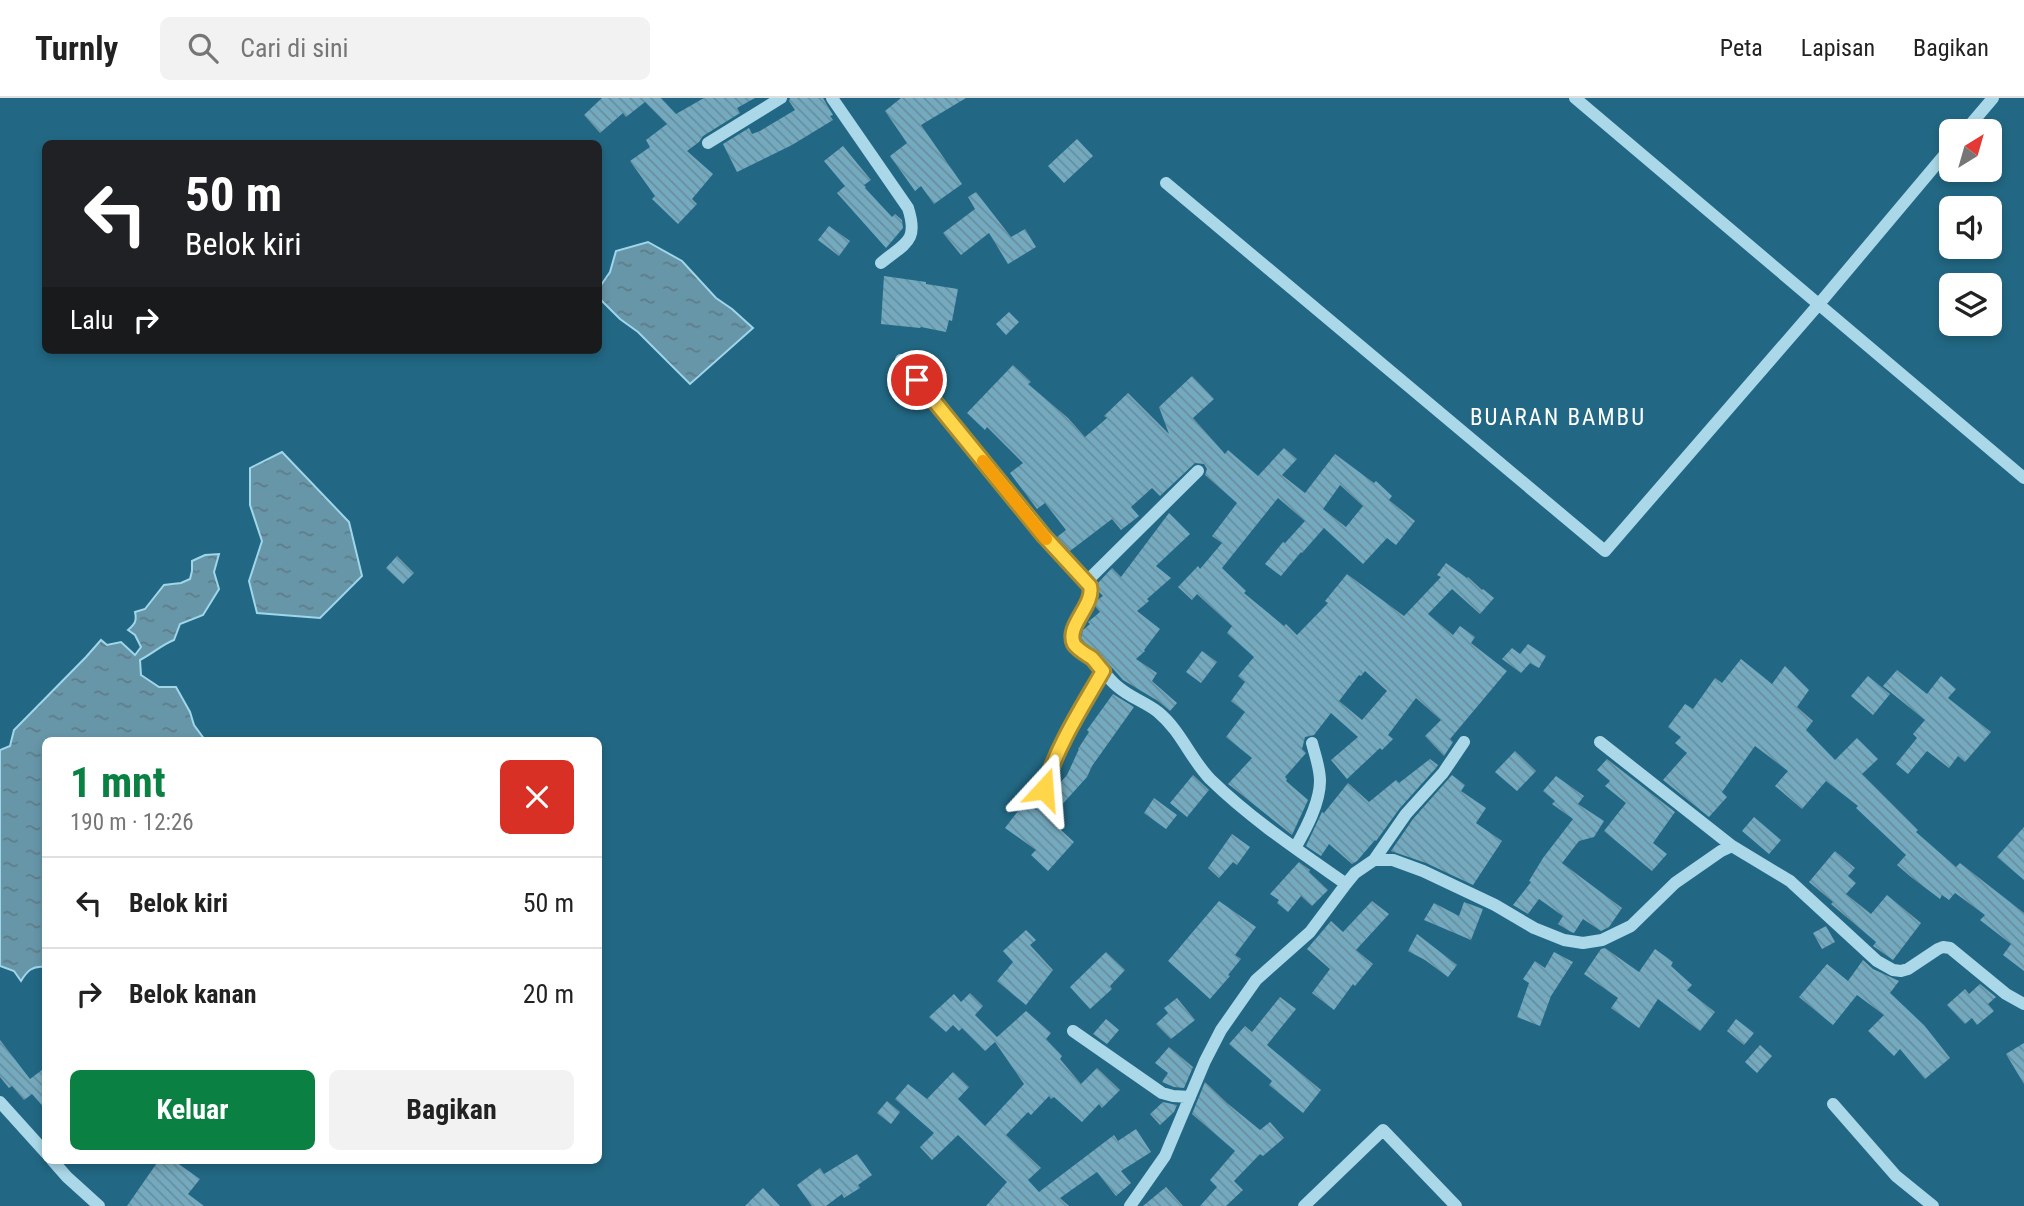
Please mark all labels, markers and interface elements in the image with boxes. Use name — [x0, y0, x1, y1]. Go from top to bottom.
search box — [160, 17, 650, 80]
text: Turnly — [35, 29, 118, 68]
icon: search — [184, 29, 222, 67]
text: Cari di sini — [240, 33, 349, 63]
text: Peta — [1720, 34, 1763, 62]
text: Lapisan — [1801, 34, 1875, 62]
text: Bagikan — [1913, 34, 1989, 62]
north arrow — [1939, 119, 2002, 182]
map controls — [1939, 119, 2002, 336]
text: 50 m — [185, 166, 282, 223]
icon: left — [70, 168, 161, 259]
button: sound — [1939, 196, 2002, 259]
text: Belok kiri — [185, 225, 302, 263]
button: layers — [1939, 273, 2002, 336]
icon: right — [127, 301, 165, 339]
text: Lalu — [70, 305, 113, 335]
pin — [887, 350, 947, 410]
icon: arrive — [898, 361, 936, 399]
district label: BUARAN BAMBU — [1470, 404, 1646, 431]
position arrow — [1007, 752, 1081, 826]
text: 1 mnt — [70, 758, 166, 807]
button: close — [500, 760, 574, 834]
text: 190 m · 12:26 — [70, 809, 194, 836]
icon: left — [70, 884, 108, 922]
text: Belok kiri — [129, 888, 228, 918]
text: 50 m — [523, 888, 574, 918]
icon: right — [70, 975, 108, 1013]
text: Belok kanan — [129, 979, 256, 1009]
text: 20 m — [523, 979, 574, 1009]
button: Keluar — [70, 1070, 315, 1150]
button: Bagikan — [329, 1070, 574, 1150]

